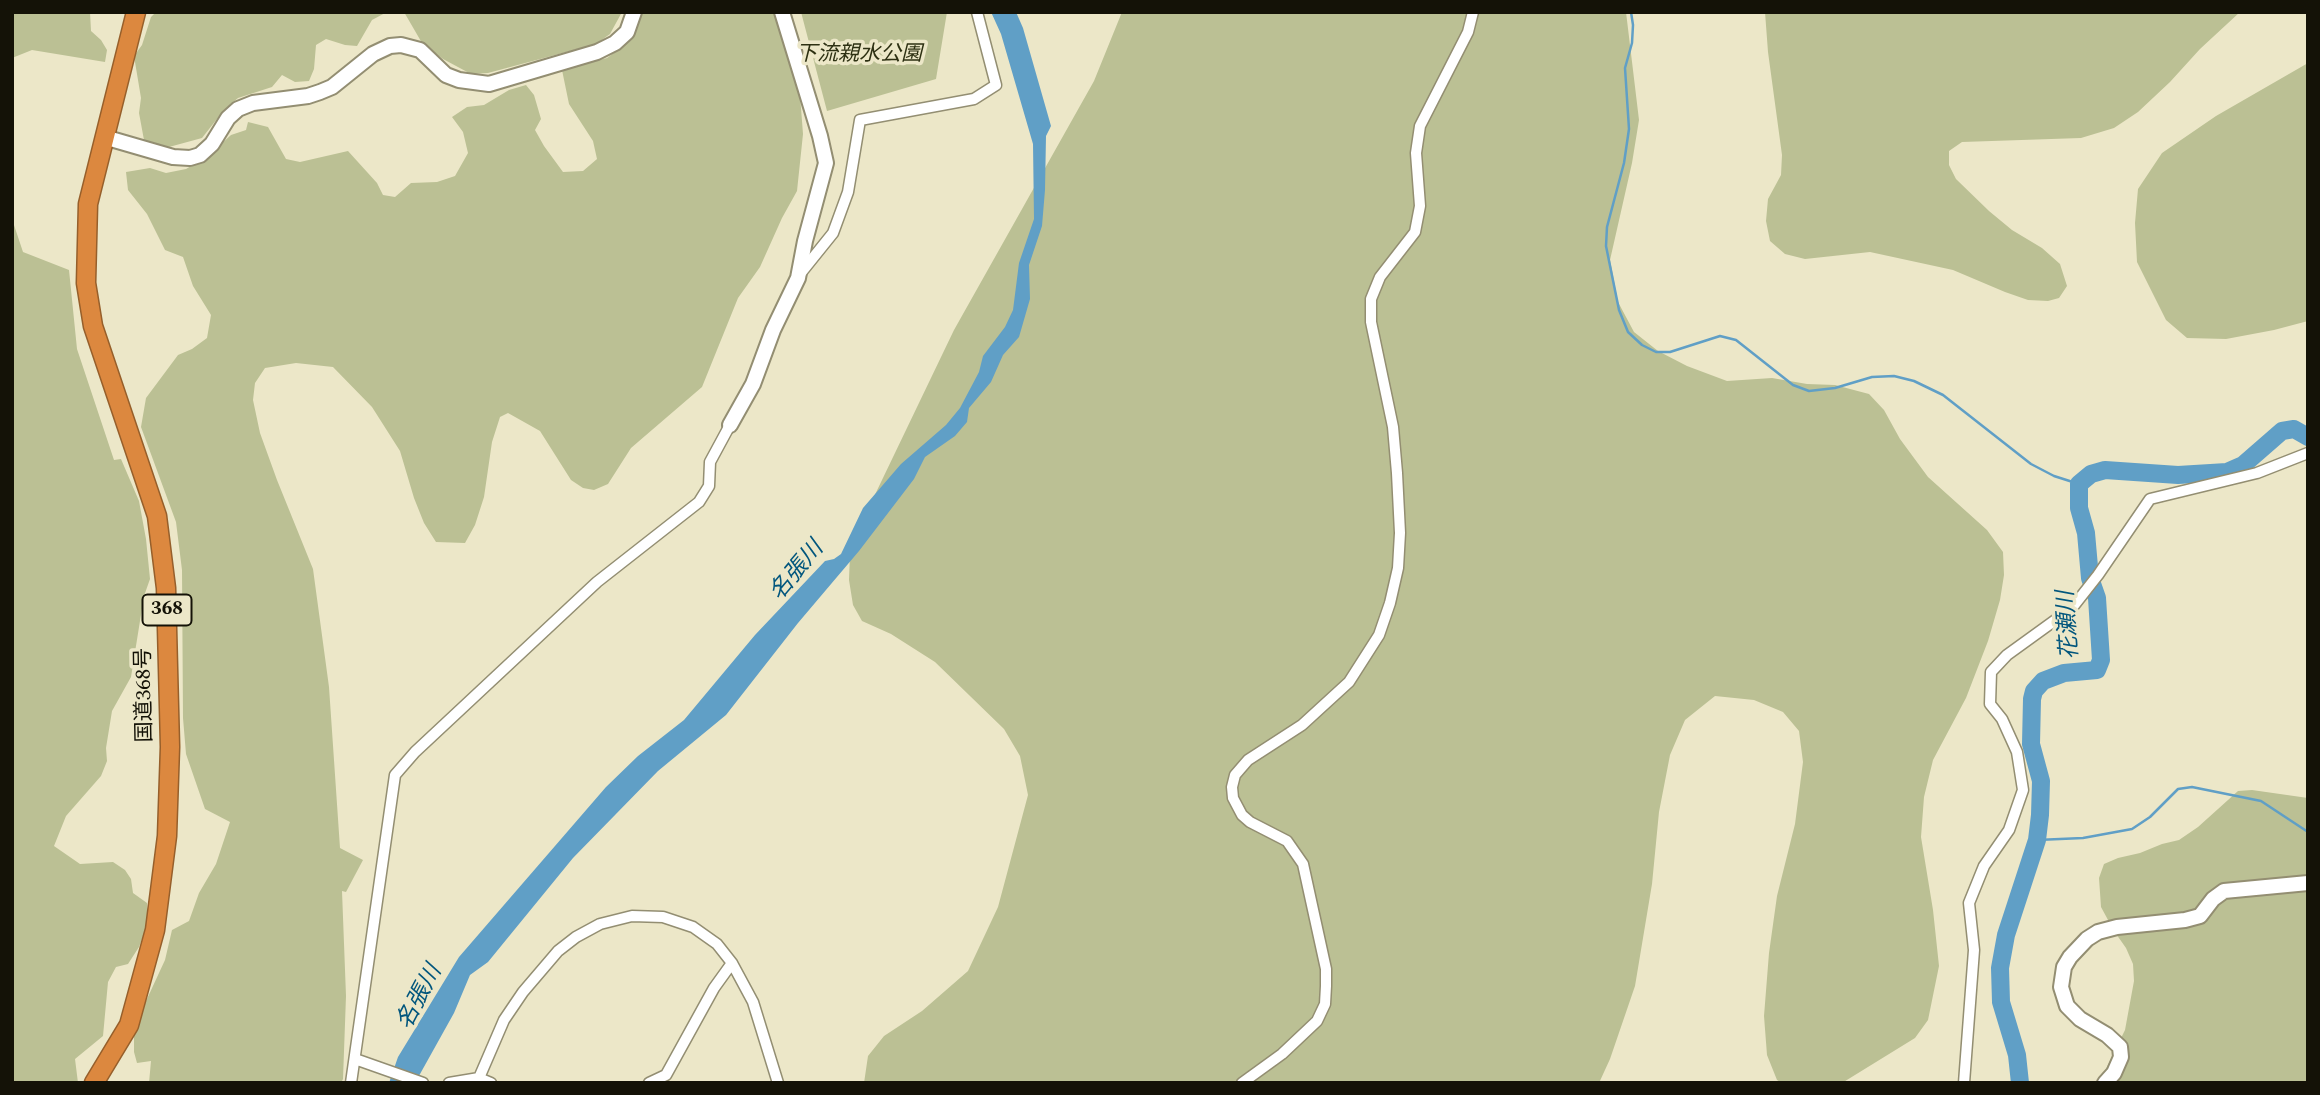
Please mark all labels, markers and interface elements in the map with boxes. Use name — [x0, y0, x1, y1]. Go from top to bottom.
park label: 下流親水公園 — [796, 43, 922, 69]
water label: 名張川 — [765, 537, 831, 607]
water label: 花瀬川 — [2054, 590, 2086, 660]
road number: 368 — [142, 594, 192, 625]
street label: 国道368号 — [133, 648, 159, 742]
water label: 名張川 — [393, 961, 449, 1035]

